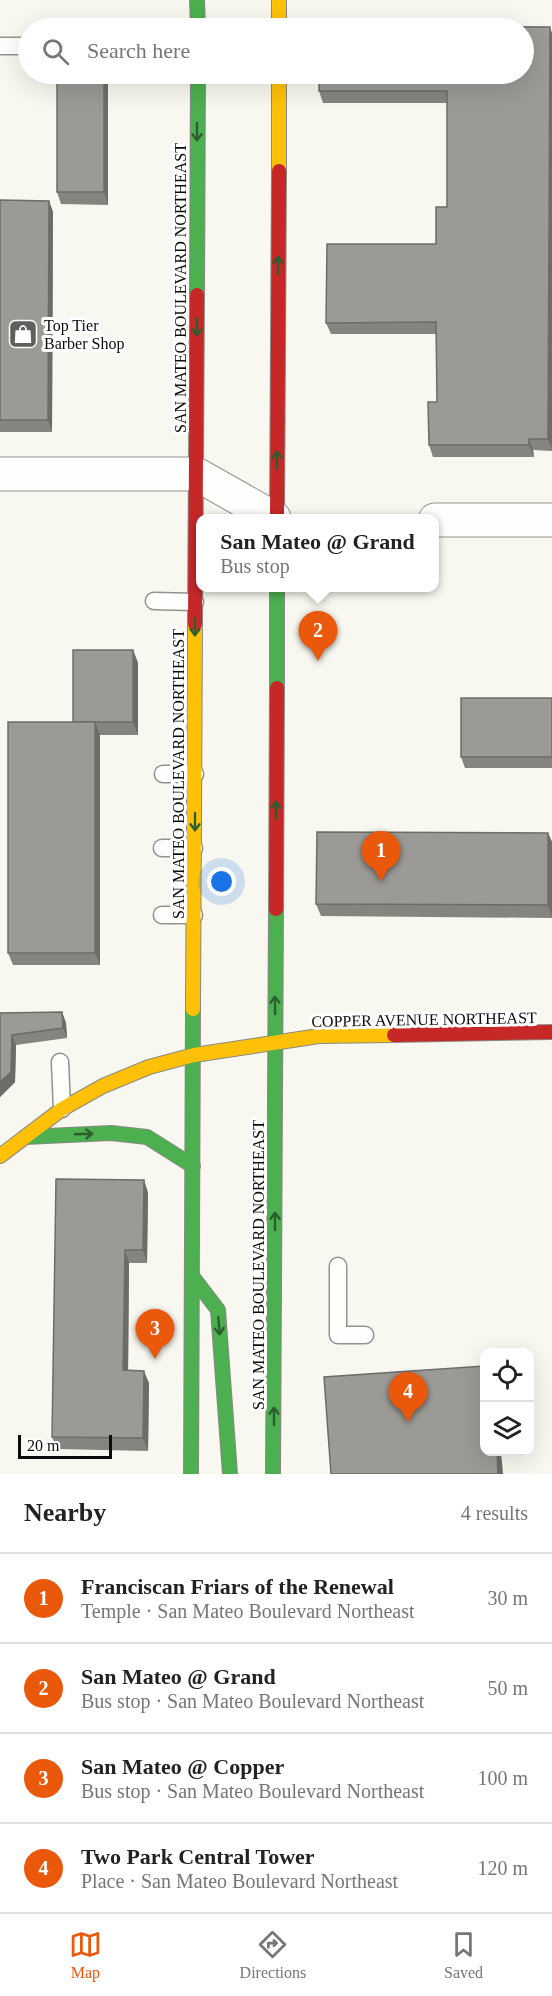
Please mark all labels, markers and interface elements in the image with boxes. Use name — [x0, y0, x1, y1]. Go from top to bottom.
search box — [18, 18, 534, 84]
icon: search — [39, 35, 72, 68]
text: Search here — [87, 38, 190, 63]
one-way arrow — [191, 121, 203, 141]
street label: SAN MATEO BOULEVARD NORTHEAST — [172, 143, 189, 433]
one-way arrow — [272, 256, 284, 276]
one-way arrow — [191, 316, 203, 336]
place label: Top Tier Barber Shop — [44, 317, 124, 353]
shop icon: Top Tier Barber Shop — [7, 318, 39, 350]
one-way arrow — [271, 451, 283, 471]
popup — [196, 514, 439, 592]
text: San Mateo @ Grand — [220, 529, 415, 554]
text: Bus stop — [220, 555, 290, 577]
pin: 2 — [298, 612, 338, 661]
one-way arrow — [189, 616, 201, 636]
street label: SAN MATEO BOULEVARD NORTHEAST — [170, 629, 187, 919]
one-way arrow — [270, 800, 282, 820]
one-way arrow — [189, 811, 200, 831]
pin: 1 — [362, 832, 400, 881]
your location — [207, 867, 236, 896]
one-way arrow — [269, 995, 281, 1015]
street label: COPPER AVENUE NORTHEAST — [311, 1009, 537, 1030]
street label: SAN MATEO BOULEVARD NORTHEAST — [250, 1120, 267, 1410]
one-way arrow — [73, 1129, 93, 1140]
one-way arrow — [269, 1211, 281, 1231]
pin: 3 — [136, 1310, 174, 1359]
one-way arrow — [214, 1315, 225, 1335]
map controls — [480, 1348, 534, 1456]
button: locate — [480, 1348, 534, 1402]
pin: 4 — [388, 1372, 428, 1422]
button: layers — [480, 1402, 534, 1456]
one-way arrow — [268, 1406, 280, 1426]
scale bar — [18, 1432, 112, 1460]
text: 20 m — [27, 1437, 59, 1454]
text: Nearby — [24, 1498, 106, 1527]
text: 4 results — [461, 1502, 528, 1524]
text: Franciscan Friars of the Renewal — [81, 1574, 394, 1599]
text: 1 — [39, 1587, 49, 1609]
text: 30 m — [487, 1587, 528, 1609]
text: Temple · San Mateo Boulevard Northeast — [81, 1600, 415, 1622]
text: San Mateo @ Grand — [81, 1664, 276, 1689]
text: 2 — [39, 1677, 49, 1699]
text: 50 m — [487, 1677, 528, 1699]
text: Bus stop · San Mateo Boulevard Northeast — [81, 1690, 424, 1712]
text: San Mateo @ Copper — [81, 1754, 284, 1779]
text: 3 — [39, 1767, 49, 1789]
text: 100 m — [477, 1767, 528, 1789]
text: Bus stop · San Mateo Boulevard Northeast — [81, 1780, 424, 1802]
text: Two Park Central Tower — [81, 1844, 315, 1869]
text: 4 — [39, 1857, 49, 1879]
text: 120 m — [477, 1857, 528, 1879]
text: Place · San Mateo Boulevard Northeast — [81, 1870, 398, 1892]
tab: Map — [69, 1928, 102, 1982]
tab: Directions — [240, 1928, 306, 1982]
tab: Saved — [444, 1928, 483, 1982]

